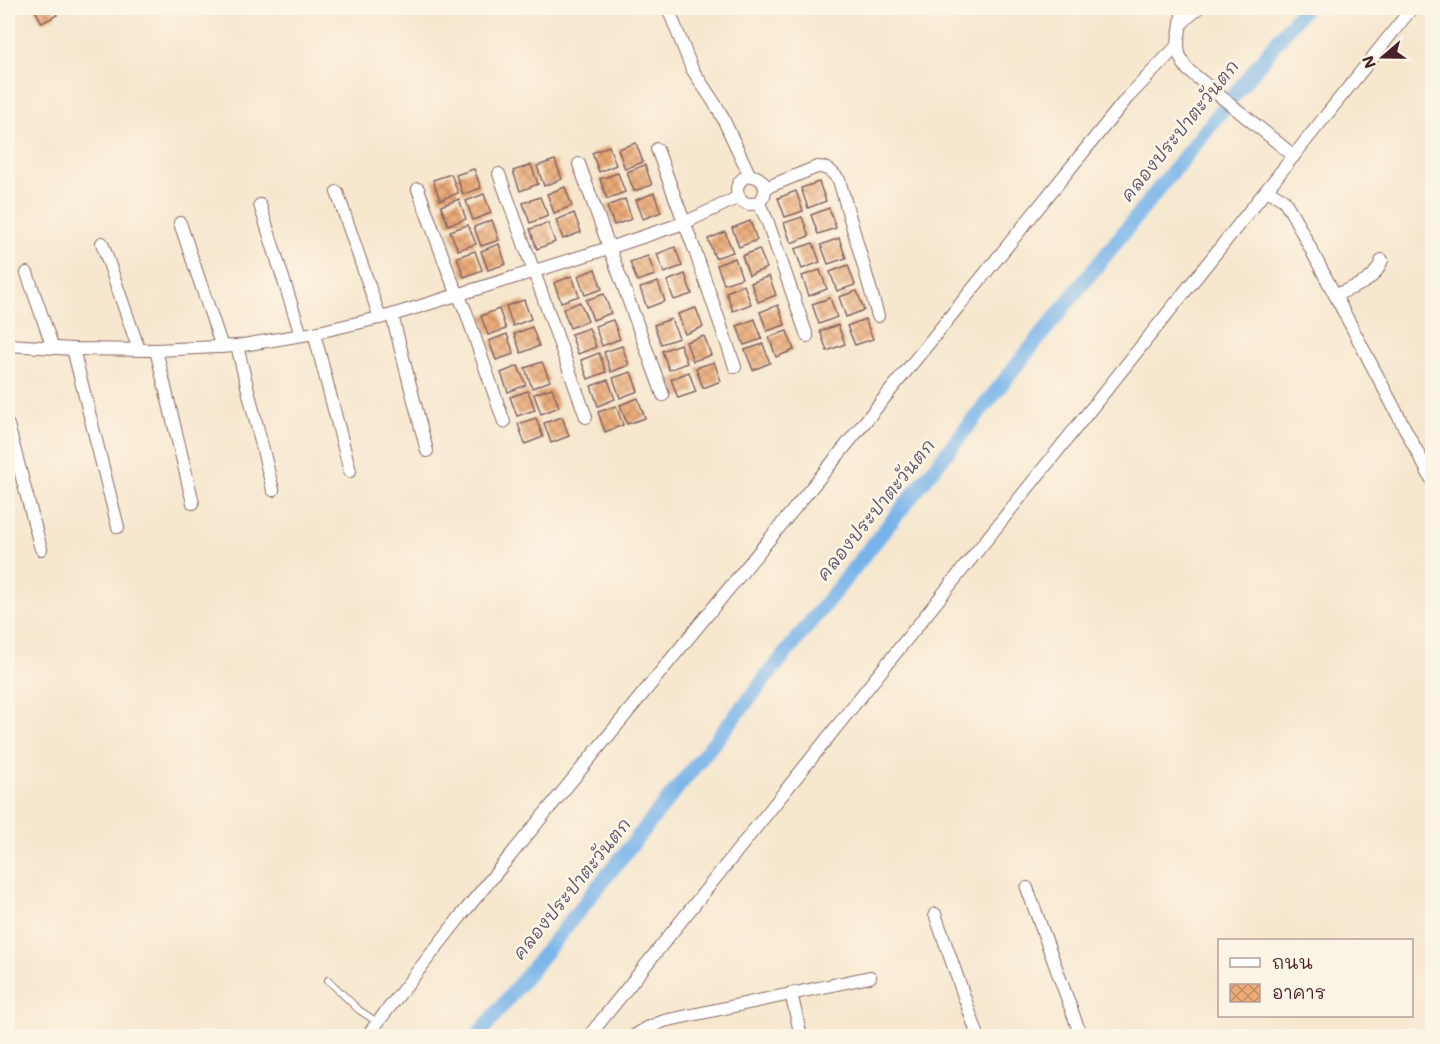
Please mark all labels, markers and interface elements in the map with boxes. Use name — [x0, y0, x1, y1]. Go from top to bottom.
north arrow — [1353, 27, 1413, 87]
text: N — [1356, 53, 1380, 72]
water label: คลองประปาตะวันตก — [1115, 55, 1244, 206]
water label: คลองประปาตะวันตก — [811, 434, 940, 585]
water label: คลองประปาตะวันตก — [507, 813, 636, 964]
legend — [1218, 939, 1413, 1017]
text: ถนน — [1272, 950, 1313, 974]
text: อาคาร — [1272, 980, 1326, 1004]

